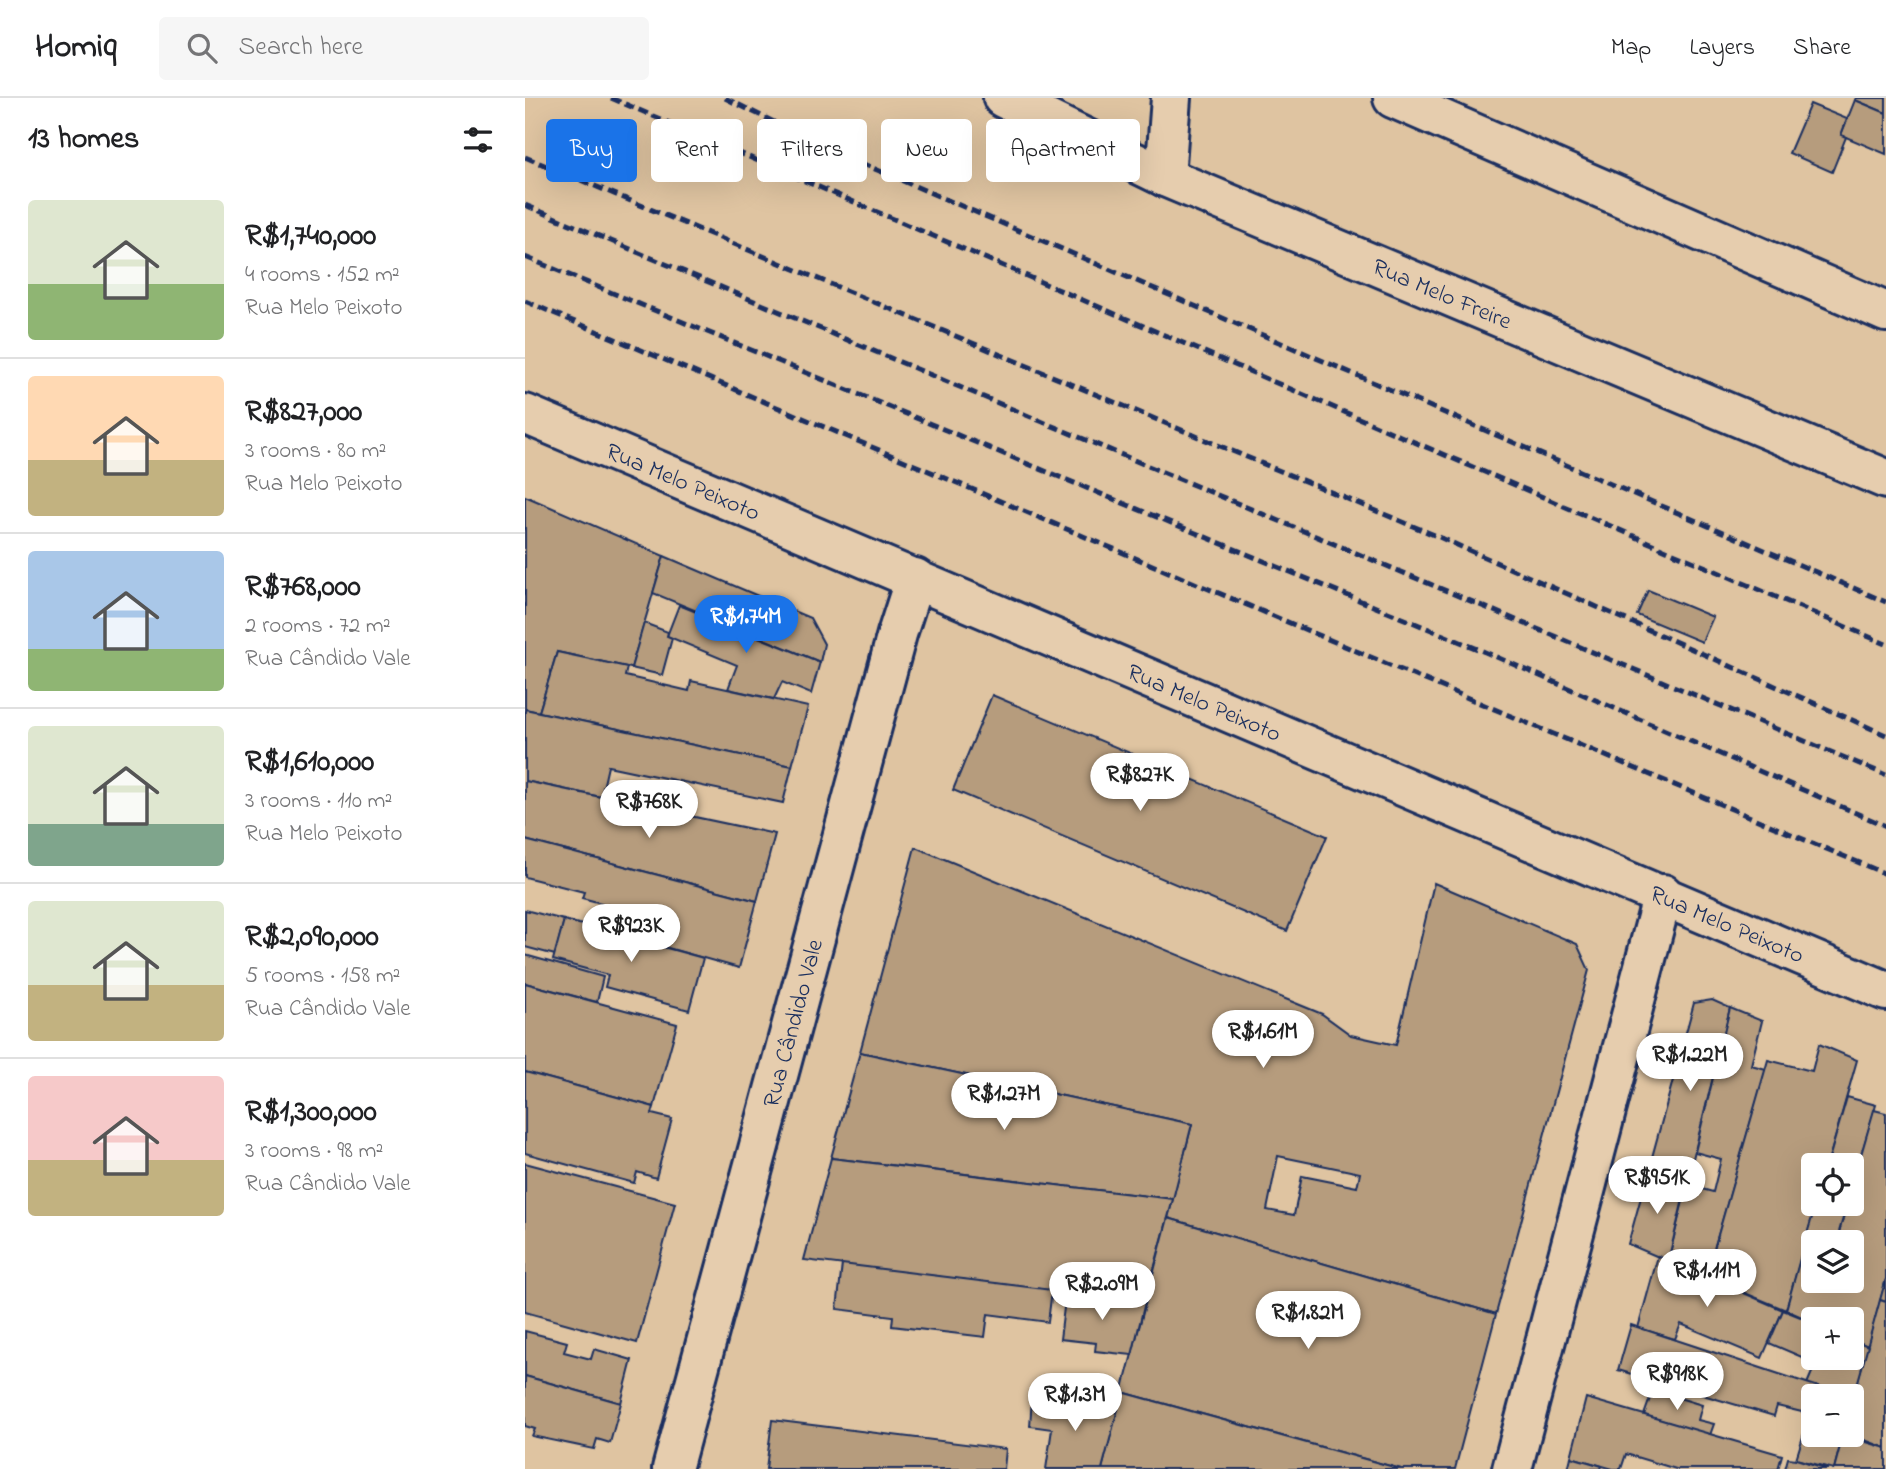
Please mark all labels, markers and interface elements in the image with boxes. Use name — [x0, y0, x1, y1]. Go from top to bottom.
search box — [159, 17, 649, 80]
text: Homiq — [35, 24, 117, 72]
icon: search — [183, 29, 221, 67]
text: Search here — [239, 29, 363, 67]
text: Map — [1611, 31, 1651, 66]
text: Layers — [1689, 31, 1755, 66]
text: Share — [1793, 31, 1851, 66]
text: 13 homes — [28, 118, 139, 162]
chip: Buy — [546, 119, 637, 182]
chip: Rent — [651, 119, 743, 182]
chip: Filters — [757, 119, 867, 182]
chip: New — [881, 119, 972, 182]
chip: Apartment — [986, 119, 1140, 182]
icon: filters — [459, 121, 497, 159]
text: R$1,740,000 — [245, 215, 376, 259]
icon: home — [84, 228, 168, 312]
street label: Rua Melo Freire — [1366, 251, 1517, 340]
text: 4 rooms · 152 m² — [245, 259, 400, 292]
text: Rua Melo Peixoto — [245, 292, 402, 325]
text: R$827,000 — [245, 391, 362, 435]
icon: home — [84, 404, 168, 488]
text: 3 rooms · 80 m² — [245, 435, 386, 468]
street label: Rua Melo Peixoto — [600, 435, 765, 532]
text: Rua Melo Peixoto — [245, 468, 402, 501]
text: R$768,000 — [245, 566, 361, 610]
icon: home — [84, 579, 168, 663]
pin: R$1.74M — [681, 596, 811, 655]
text: R$1.74M — [710, 601, 782, 634]
text: 2 rooms · 72 m² — [245, 610, 391, 643]
text: Rua Cândido Vale — [245, 643, 410, 676]
street label: Rua Melo Peixoto — [1121, 656, 1286, 753]
text: R$1,610,000 — [245, 741, 374, 785]
icon: home — [84, 754, 168, 838]
pin: R$827K — [1083, 754, 1197, 813]
text: R$827K — [1106, 759, 1174, 792]
pin: R$768K — [592, 780, 706, 840]
text: 3 rooms · 110 m² — [245, 785, 392, 818]
text: R$768K — [616, 786, 682, 819]
text: Rua Melo Peixoto — [245, 818, 402, 851]
street label: Rua Melo Peixoto — [1644, 878, 1809, 974]
pin: R$923K — [574, 904, 688, 964]
text: R$923K — [598, 910, 664, 943]
text: R$2,090,000 — [245, 916, 379, 960]
icon: home — [84, 929, 168, 1013]
street label: Rua Cândido Vale — [755, 935, 834, 1112]
text: 5 rooms · 158 m² — [245, 960, 400, 993]
text: Rua Cândido Vale — [245, 993, 410, 1026]
pin: R$1.61M — [1198, 1010, 1328, 1070]
text: R$1.61M — [1228, 1016, 1298, 1049]
pin: R$1.22M — [1625, 1034, 1755, 1093]
text: R$1.22M — [1652, 1039, 1728, 1072]
pin: R$1.27M — [939, 1072, 1069, 1132]
text: R$1.27M — [967, 1078, 1041, 1111]
text: R$1,300,000 — [245, 1091, 377, 1135]
icon: home — [84, 1104, 168, 1188]
text: 3 rooms · 98 m² — [245, 1135, 383, 1168]
map controls — [1801, 1153, 1864, 1447]
button: locate — [1801, 1153, 1864, 1216]
pin: R$951K — [1600, 1156, 1714, 1216]
text: R$951K — [1624, 1162, 1690, 1195]
text: Rua Cândido Vale — [245, 1168, 410, 1201]
button: layers — [1801, 1230, 1864, 1293]
pin: R$1.11M — [1642, 1250, 1772, 1309]
text: R$1.11M — [1673, 1255, 1741, 1288]
pin: R$2.09M — [1037, 1262, 1167, 1322]
text: R$2.09M — [1065, 1268, 1139, 1301]
pin: R$1.82M — [1243, 1292, 1373, 1351]
text: R$1.82M — [1272, 1297, 1344, 1330]
button: + — [1801, 1307, 1864, 1370]
pin: R$918K — [1620, 1352, 1734, 1412]
text: R$918K — [1647, 1358, 1707, 1391]
pin: R$1.3M — [1018, 1374, 1132, 1433]
text: R$1.3M — [1044, 1379, 1106, 1412]
button: − — [1801, 1384, 1864, 1447]

